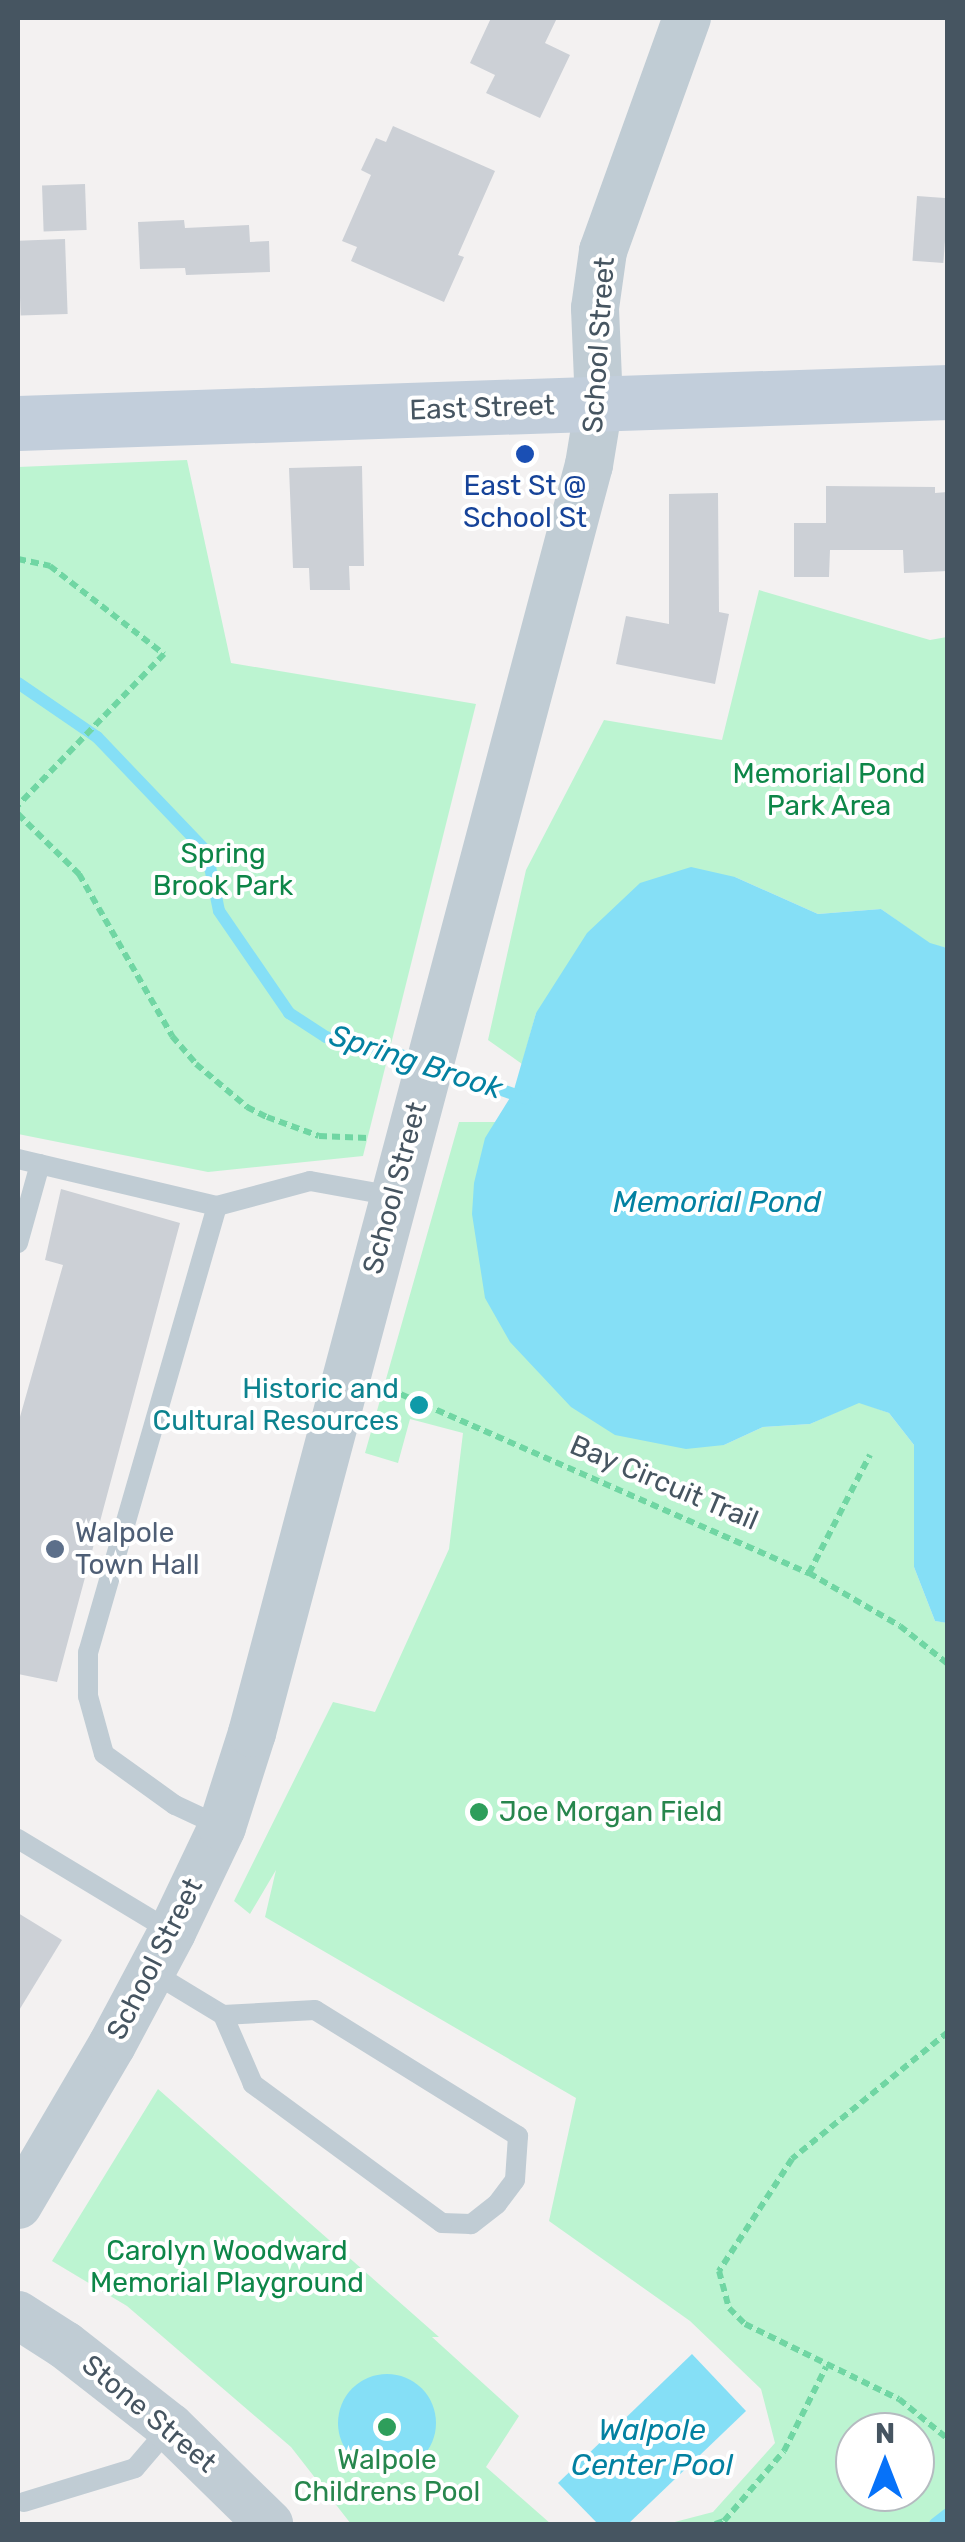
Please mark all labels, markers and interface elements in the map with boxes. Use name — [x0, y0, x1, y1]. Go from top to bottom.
street label: School Street — [576, 256, 622, 434]
street label: East Street — [409, 389, 555, 427]
marker: East St @ School St — [514, 443, 536, 465]
place label: East St @ School St — [463, 469, 587, 535]
park label: Memorial Pond Park Area — [733, 757, 925, 823]
park label: Spring Brook Park — [153, 837, 293, 903]
water label: Spring Brook — [325, 1017, 507, 1107]
street label: School Street — [356, 1098, 434, 1278]
water label: Memorial Pond — [613, 1184, 821, 1220]
place label: Historic and Cultural Resources — [153, 1372, 399, 1438]
marker: Historic and Cultural Resources — [408, 1394, 430, 1416]
street label: Bay Circuit Trail — [564, 1428, 764, 1538]
place label: Walpole Town Hall — [75, 1516, 200, 1582]
marker: Walpole Town Hall — [44, 1538, 66, 1560]
place label: Joe Morgan Field — [499, 1795, 722, 1829]
marker: Joe Morgan Field — [468, 1801, 490, 1823]
street label: School Street — [100, 1873, 210, 2045]
park label: Carolyn Woodward Memorial Playground — [90, 2234, 364, 2300]
street label: Stone Street — [75, 2348, 223, 2480]
water label: Walpole Center Pool — [571, 2412, 733, 2482]
north arrow — [835, 2412, 935, 2512]
marker: Walpole Childrens Pool — [376, 2416, 398, 2438]
text: N — [875, 2417, 895, 2450]
place label: Walpole Childrens Pool — [294, 2443, 480, 2509]

